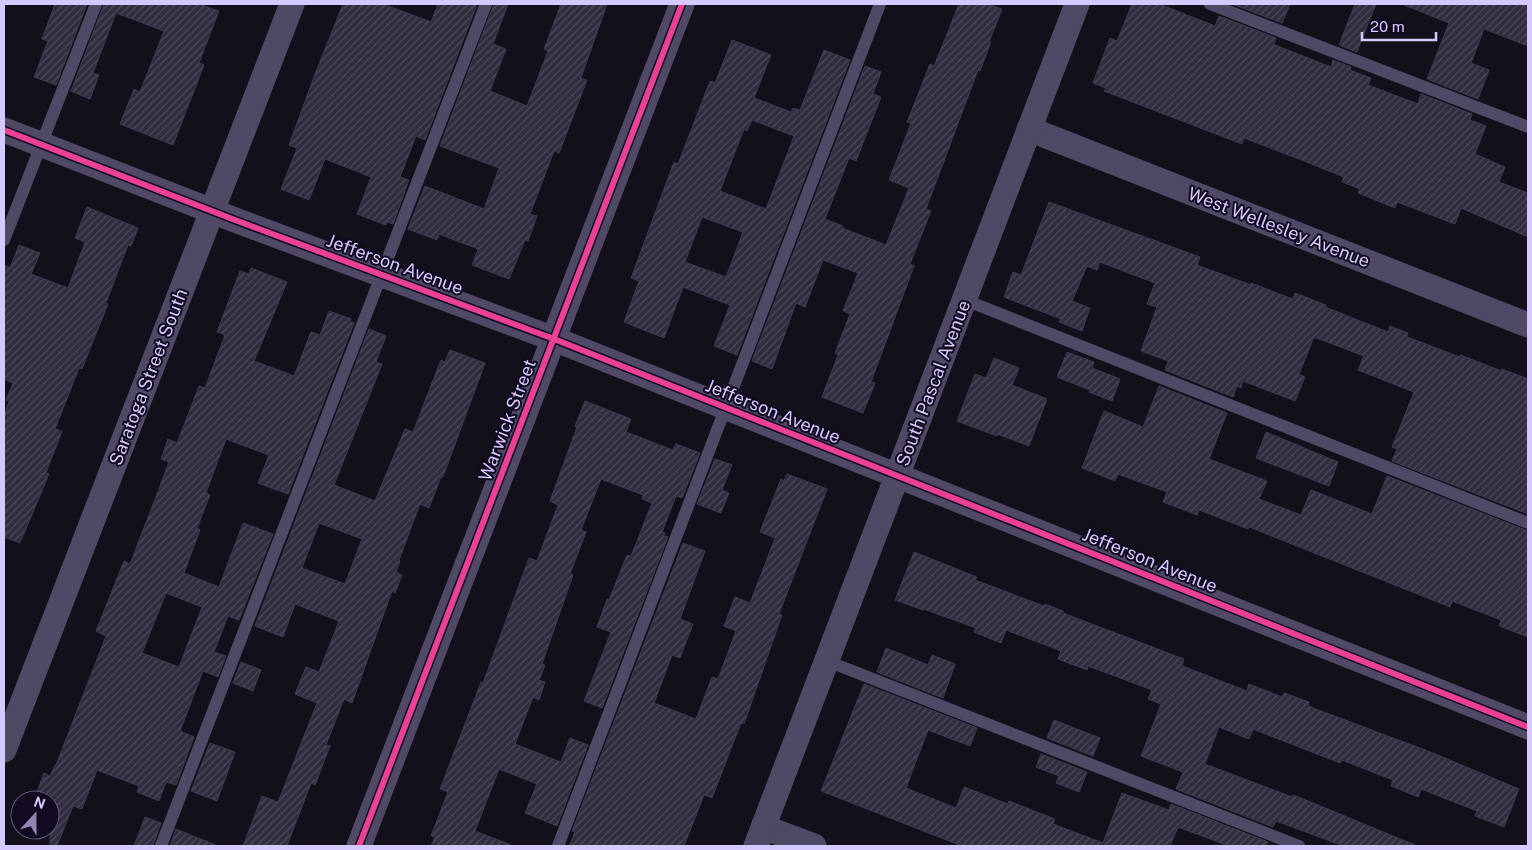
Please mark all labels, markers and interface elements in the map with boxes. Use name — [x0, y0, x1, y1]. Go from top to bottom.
scale bar — [1362, 10, 1436, 42]
text: 20 m — [1370, 18, 1405, 35]
street label: West Wellesley Avenue — [1185, 183, 1373, 271]
street label: Jefferson Avenue — [324, 230, 466, 298]
street label: Saratoga Street South — [105, 286, 191, 468]
street label: South Pascal Avenue — [892, 297, 974, 469]
street label: Warwick Street — [474, 356, 540, 484]
street label: Jefferson Avenue — [703, 374, 843, 448]
street label: Jefferson Avenue — [1080, 523, 1220, 597]
north arrow — [10, 790, 60, 840]
text: N — [32, 793, 48, 812]

